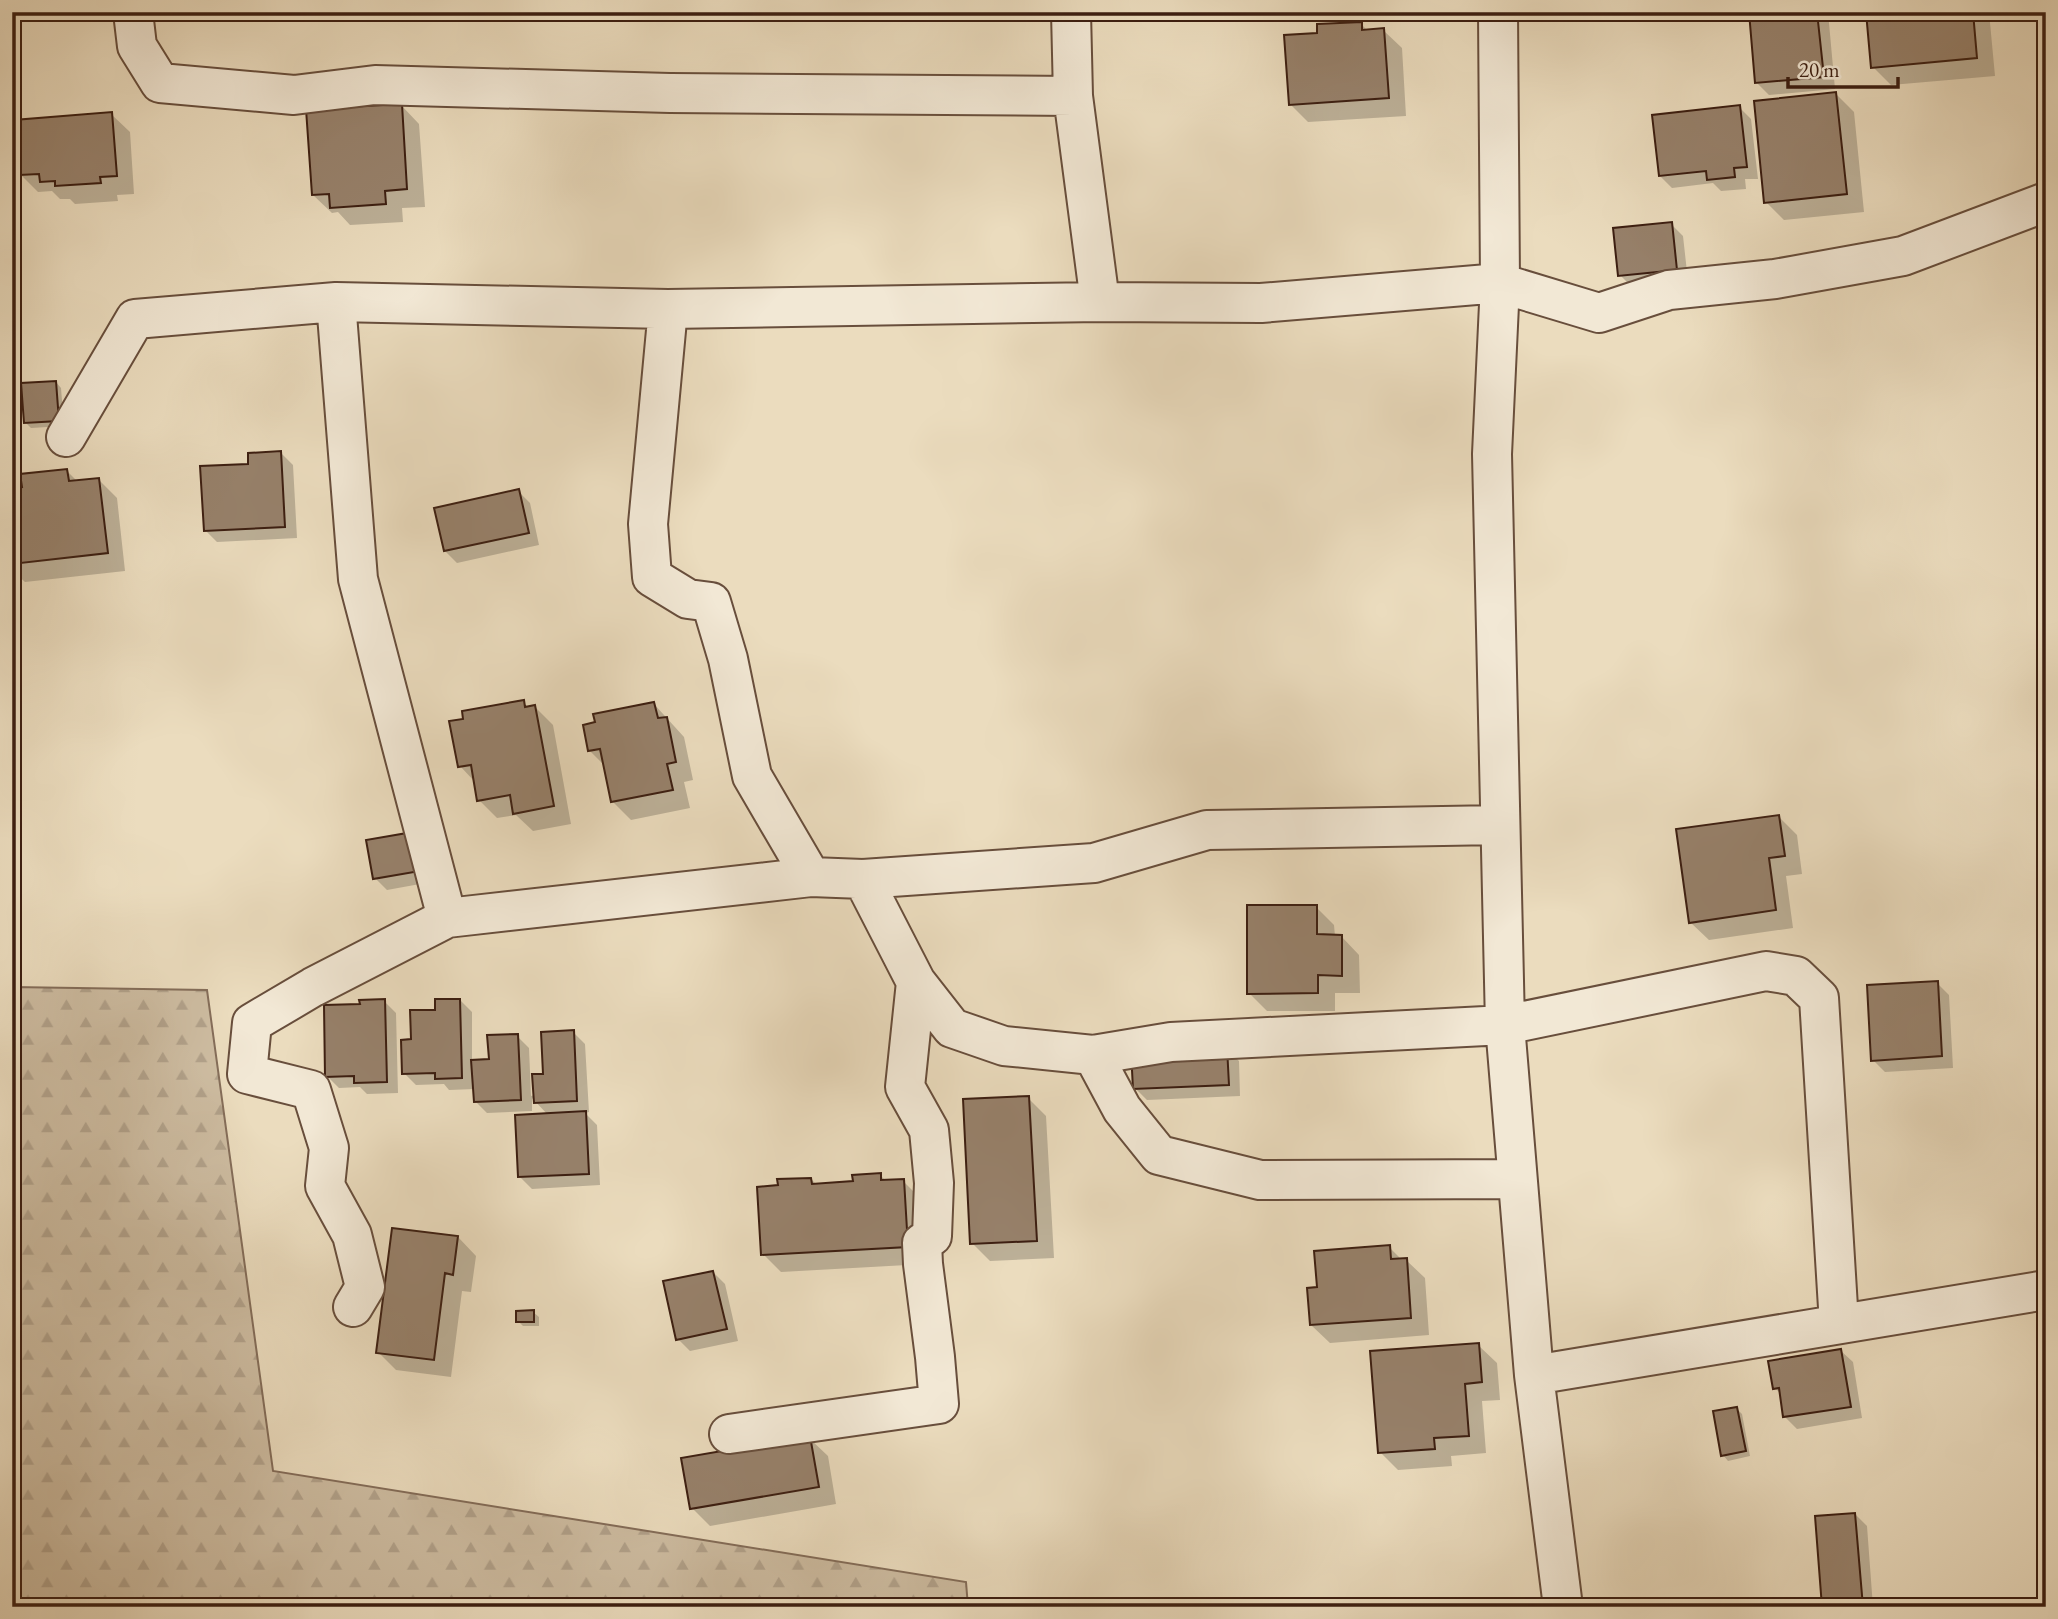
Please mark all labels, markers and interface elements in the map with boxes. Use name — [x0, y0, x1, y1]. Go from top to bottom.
scale bar — [1788, 46, 1899, 90]
text: 20 m — [1799, 56, 1840, 83]

